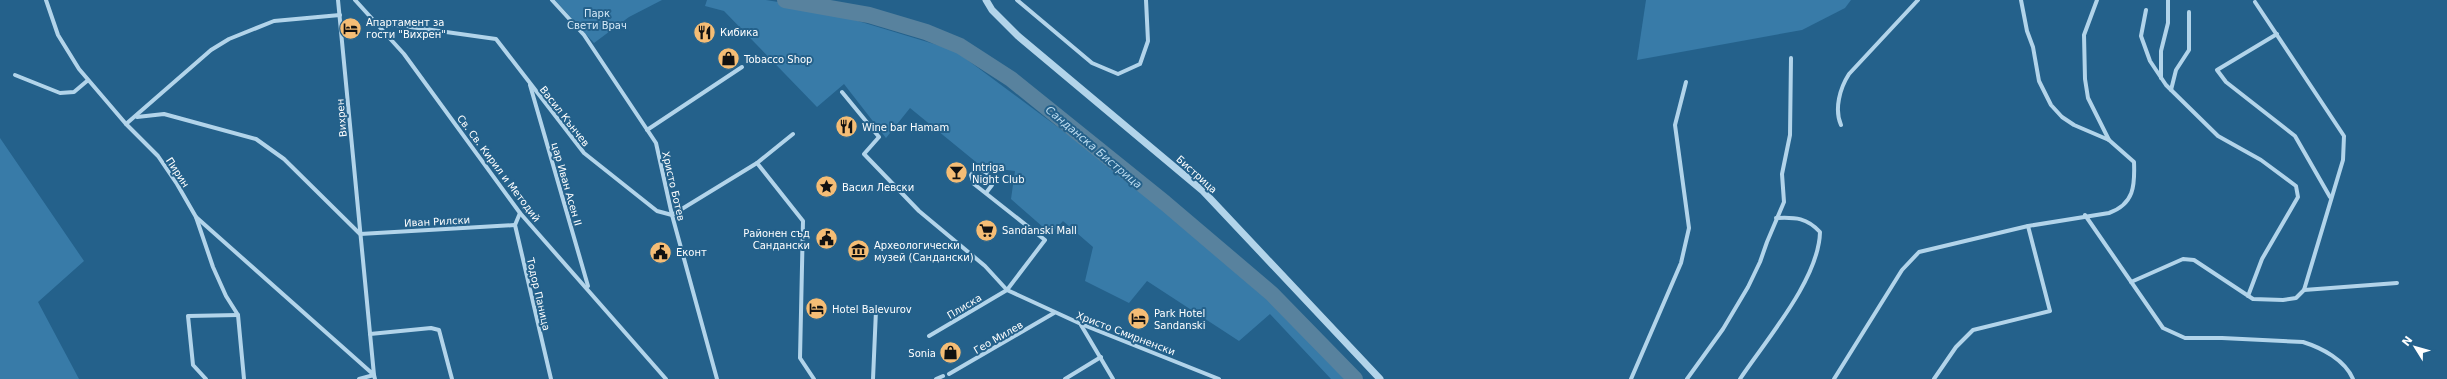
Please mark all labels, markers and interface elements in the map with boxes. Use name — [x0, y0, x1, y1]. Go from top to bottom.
park label: Парк Свети Врач — [567, 8, 627, 31]
hotel icon: Апартамент за гости "Вихрен" — [338, 15, 364, 41]
place label: Апартамент за гости "Вихрен" — [366, 17, 446, 40]
restaurant icon: Кибика — [692, 19, 718, 45]
place label: Кибика — [720, 27, 758, 38]
shop icon: Tobacco Shop — [716, 46, 742, 72]
place label: Tobacco Shop — [743, 54, 812, 65]
street label: Васил Кънчев — [538, 84, 592, 149]
street label: Вихрен — [334, 98, 349, 138]
water label: Санданска Бистрица — [1043, 103, 1145, 192]
street label: Св. Св. Кирил и Методий — [455, 113, 542, 224]
restaurant icon: Wine bar Hamam — [834, 114, 860, 140]
place label: Wine bar Hamam — [862, 122, 949, 133]
street label: цар Иван Асен II — [549, 141, 584, 227]
street label: Христо Ботев — [660, 150, 687, 222]
street label: Бистрица — [1174, 153, 1219, 195]
street label: Пирин — [164, 155, 191, 189]
bar icon: Intriga Night Club — [944, 160, 970, 186]
place label: Intriga Night Club — [972, 162, 1025, 185]
place icon: Васил Левски — [813, 174, 839, 200]
place label: Васил Левски — [842, 182, 914, 193]
street label: Иван Рилски — [404, 214, 470, 229]
supermarket icon: Sandanski Mall — [974, 217, 1000, 243]
place label: Sandanski Mall — [1002, 225, 1077, 236]
public building icon: Районен съд Сандански — [813, 226, 839, 252]
place label: Районен съд Сандански — [743, 228, 810, 251]
museum icon: Археологически музей (Сандански) — [845, 238, 871, 264]
public building icon: Еконт — [647, 239, 673, 265]
place label: Археологически музей (Сандански) — [874, 240, 974, 263]
place label: Еконт — [676, 247, 707, 258]
street label: Тодор Паница — [525, 256, 552, 332]
street label: Плиска — [945, 292, 983, 321]
hotel icon: Hotel Balevurov — [804, 296, 830, 322]
place label: Hotel Balevurov — [832, 304, 912, 315]
hotel icon: Park Hotel Sandanski — [1126, 306, 1152, 332]
place label: Park Hotel Sandanski — [1154, 308, 1205, 331]
street label: Христо Смирненски — [1075, 310, 1177, 357]
street label: Гео Милев — [972, 319, 1025, 356]
north arrow — [2395, 327, 2435, 367]
text: N — [2399, 334, 2415, 349]
shop icon: Sonia — [938, 340, 964, 366]
place label: Sonia — [908, 348, 936, 359]

